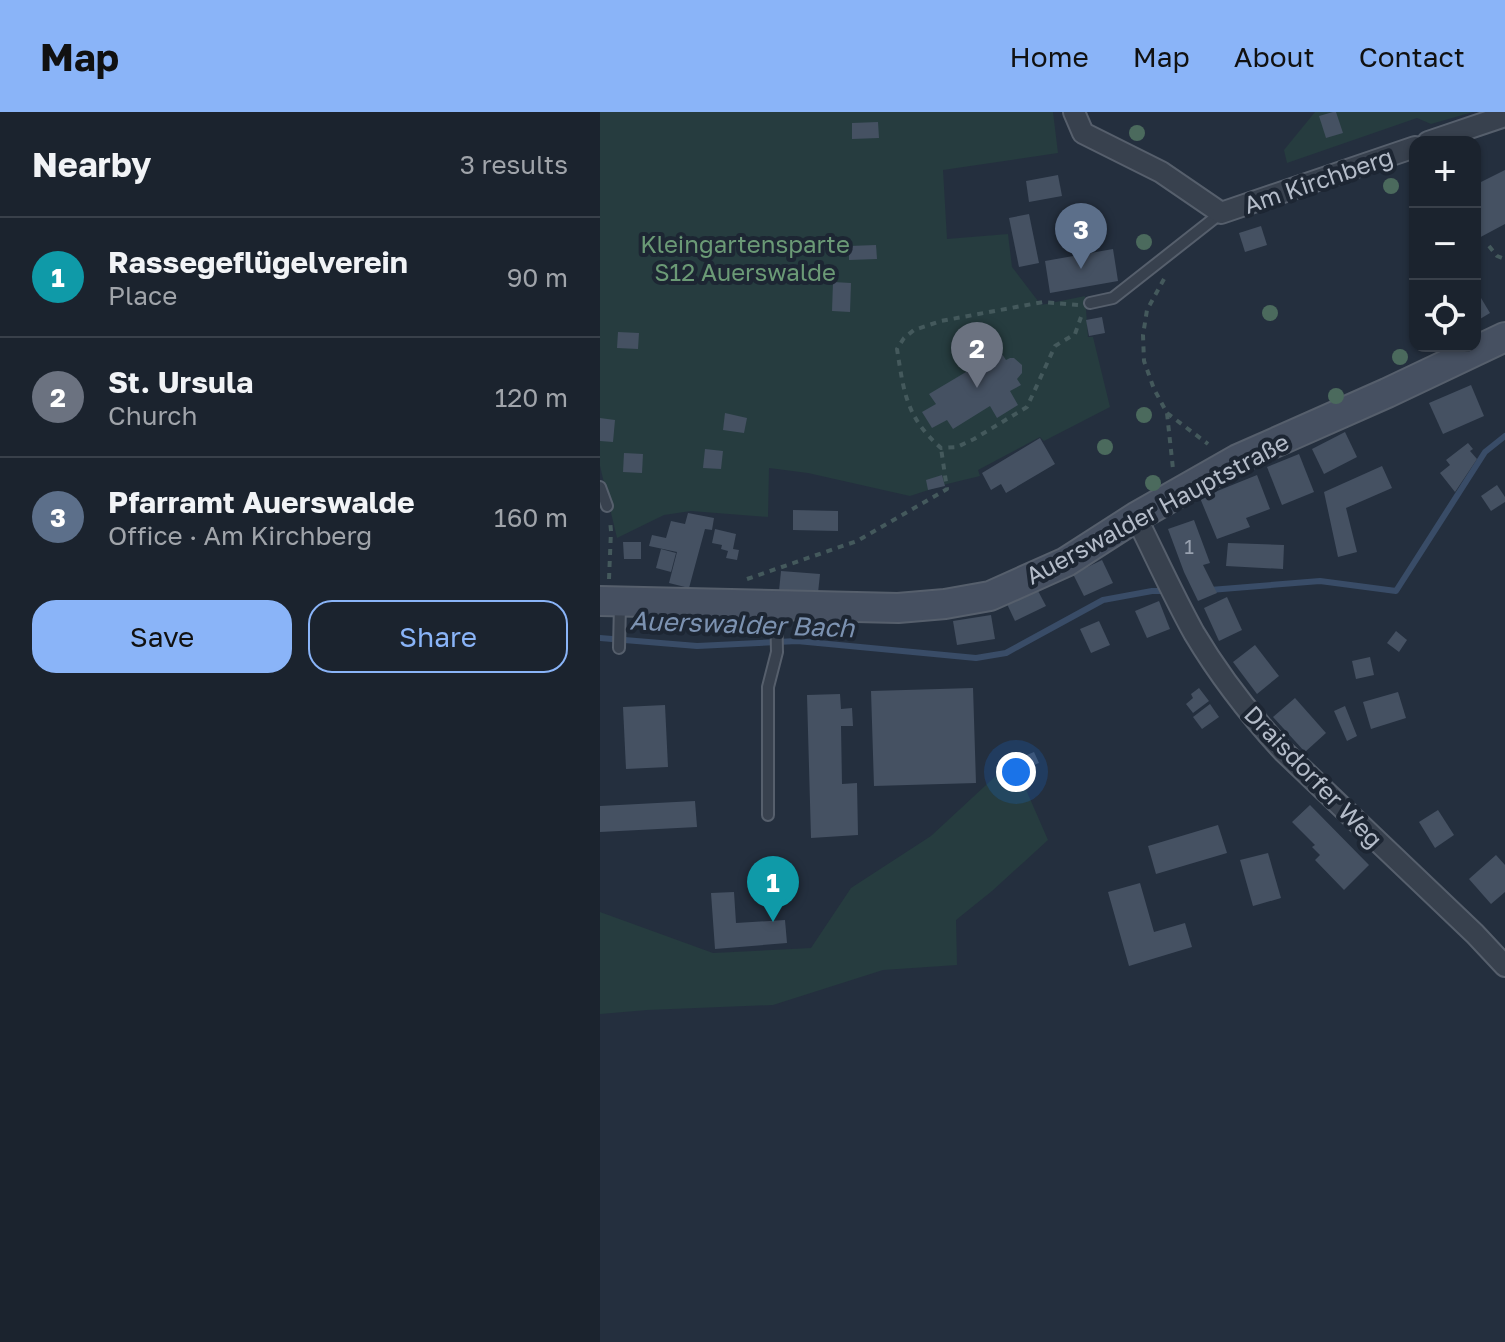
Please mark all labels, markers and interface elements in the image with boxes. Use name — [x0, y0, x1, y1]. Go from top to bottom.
text: Map — [40, 34, 119, 79]
text: Home — [1010, 40, 1089, 73]
text: Map — [1133, 40, 1190, 73]
text: About — [1234, 40, 1315, 73]
text: Contact — [1359, 40, 1465, 73]
map controls — [1409, 136, 1481, 352]
button: + — [1409, 136, 1481, 208]
street label: Am Kirchberg — [1240, 141, 1396, 219]
text: Nearby — [32, 144, 152, 184]
text: 3 results — [460, 149, 568, 180]
pin: 3 — [1055, 203, 1107, 269]
button: − — [1409, 208, 1481, 280]
park label: Kleingartensparte S12 Auerswalde — [640, 229, 850, 286]
text: Rassegeflügelverein — [108, 244, 408, 280]
text: 1 — [51, 262, 65, 293]
text: 90 m — [507, 262, 568, 293]
text: Place — [108, 280, 177, 311]
button: locate — [1409, 280, 1481, 352]
pin: 2 — [951, 322, 1003, 388]
text: St. Ursula — [108, 364, 253, 400]
text: 2 — [50, 382, 66, 413]
text: 120 m — [495, 382, 568, 413]
text: Church — [108, 400, 197, 431]
street label: Auerswalder Hauptstraße — [1021, 426, 1293, 590]
text: Pfarramt Auerswalde — [108, 484, 415, 520]
text: 3 — [50, 502, 66, 533]
text: 160 m — [494, 502, 568, 533]
text: Office · Am Kirchberg — [108, 520, 372, 551]
house number: 1 — [1184, 534, 1194, 558]
button: Save — [32, 600, 292, 673]
button: Share — [308, 600, 568, 673]
water label: Auerswalder Bach — [629, 605, 856, 643]
street label: Draisdorfer Weg — [1239, 699, 1389, 853]
your location — [996, 752, 1036, 792]
pin: 1 — [747, 856, 799, 922]

